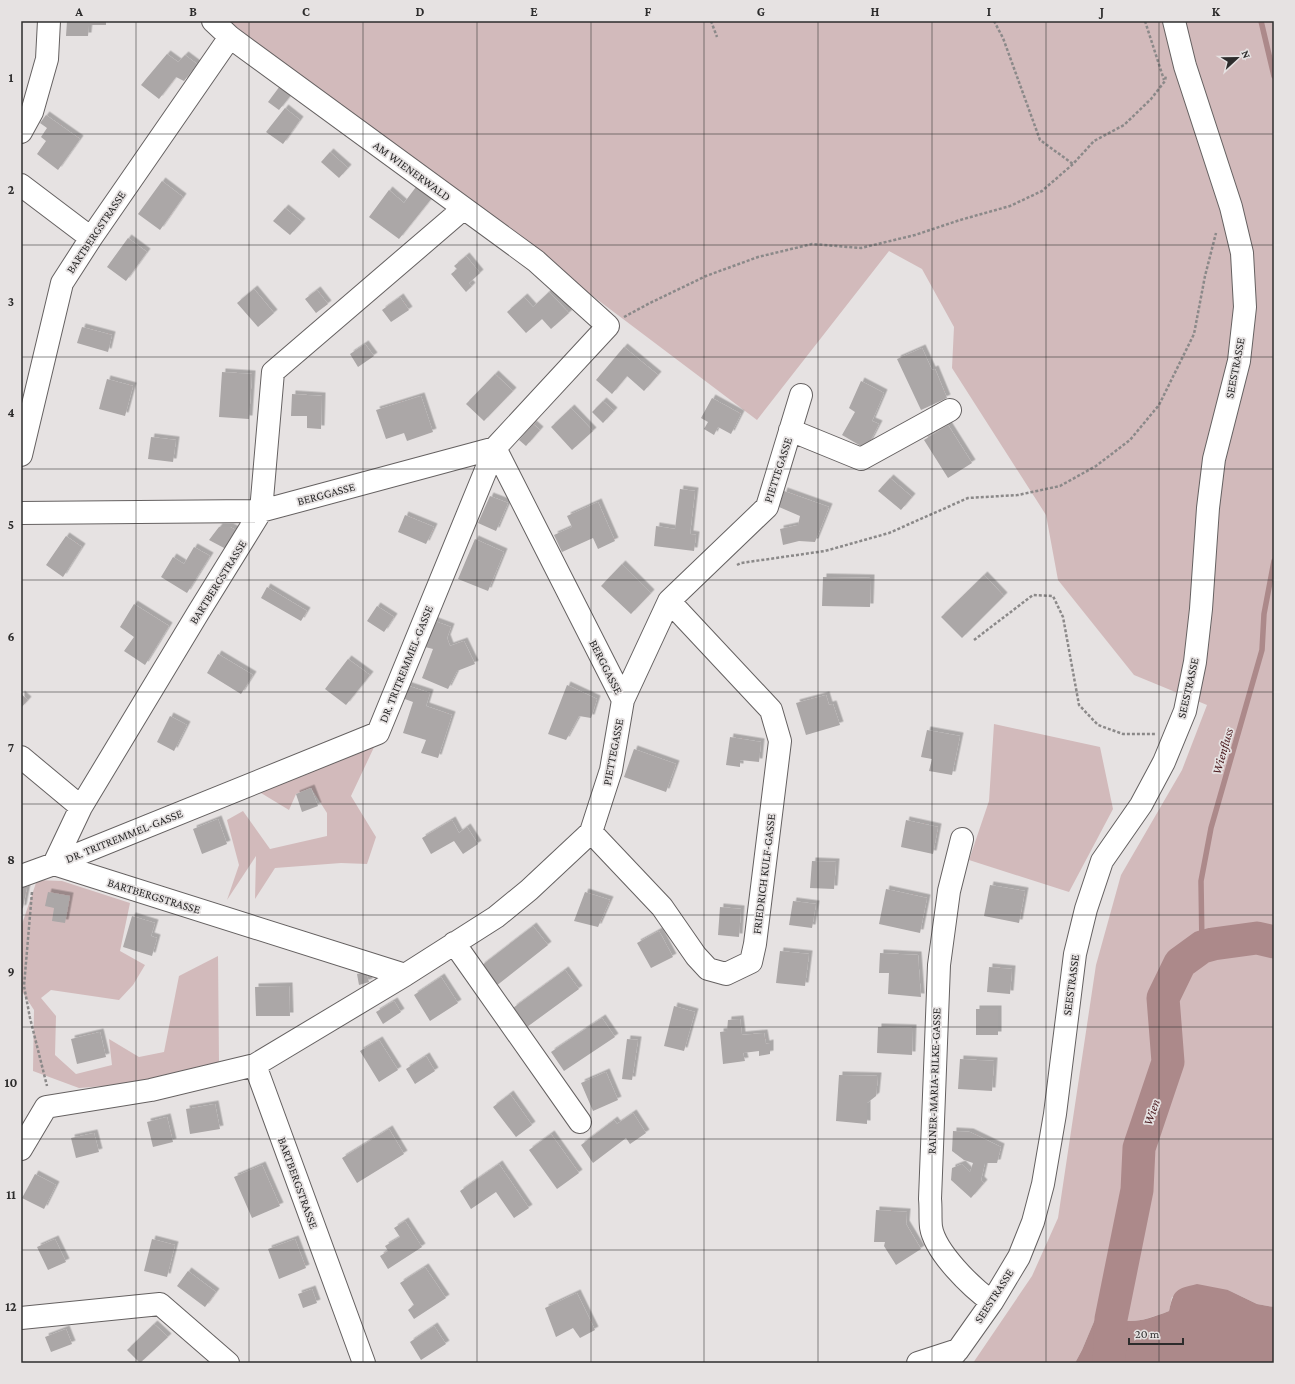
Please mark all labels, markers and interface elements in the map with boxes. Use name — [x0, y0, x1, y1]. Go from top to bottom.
text: A — [74, 4, 83, 19]
text: B — [189, 4, 197, 19]
text: C — [302, 4, 310, 19]
text: D — [416, 4, 425, 19]
text: E — [530, 4, 538, 19]
text: F — [645, 4, 652, 19]
text: G — [757, 4, 765, 19]
text: H — [871, 4, 880, 19]
text: I — [987, 4, 991, 19]
text: J — [1098, 4, 1104, 19]
text: K — [1212, 4, 1221, 19]
north arrow — [1217, 38, 1257, 78]
text: N — [1239, 49, 1253, 60]
text: 1 — [9, 70, 14, 85]
street label: AM WIENERWALD — [371, 138, 453, 204]
text: 2 — [8, 182, 15, 197]
street label: BARTBERGSTRASSE — [63, 188, 129, 276]
text: 3 — [8, 294, 14, 309]
street label: SEESTRASSE — [1222, 336, 1248, 400]
text: 4 — [7, 405, 15, 420]
street label: PIETTEGASSE — [761, 435, 795, 504]
street label: BERGGASSE — [296, 479, 357, 508]
text: 5 — [8, 517, 14, 532]
street label: BARTBERGSTRASSE — [187, 537, 250, 627]
street label: DR. TRITREMMEL-GASSE — [376, 603, 436, 725]
text: 6 — [7, 629, 15, 644]
street label: BERGGASSE — [586, 637, 626, 697]
street label: SEESTRASSE — [1174, 656, 1202, 720]
street label: PIETTEGASSE — [600, 717, 626, 787]
water label: Wienfluss — [1209, 726, 1236, 776]
text: 7 — [8, 740, 14, 755]
street label: DR. TRITREMMEL-GASSE — [63, 806, 185, 866]
street label: FRIEDRICH KULF-GASSE — [750, 813, 778, 935]
text: 8 — [7, 852, 15, 867]
street label: BARTBERGSTRASSE — [106, 875, 203, 917]
street label: SEESTRASSE — [1060, 953, 1082, 1016]
text: 9 — [7, 964, 15, 979]
street label: RAINER-MARIA-RILKE-GASSE — [924, 1007, 944, 1154]
text: 10 — [5, 1075, 17, 1090]
water label: Wien — [1140, 1097, 1163, 1127]
street label: BARTBERGSTRASSE — [275, 1135, 321, 1231]
text: 11 — [6, 1187, 16, 1202]
street label: SEESTRASSE — [971, 1266, 1017, 1326]
text: 12 — [5, 1299, 17, 1314]
scale bar — [1129, 1320, 1183, 1346]
text: 20 m — [1135, 1327, 1160, 1341]

